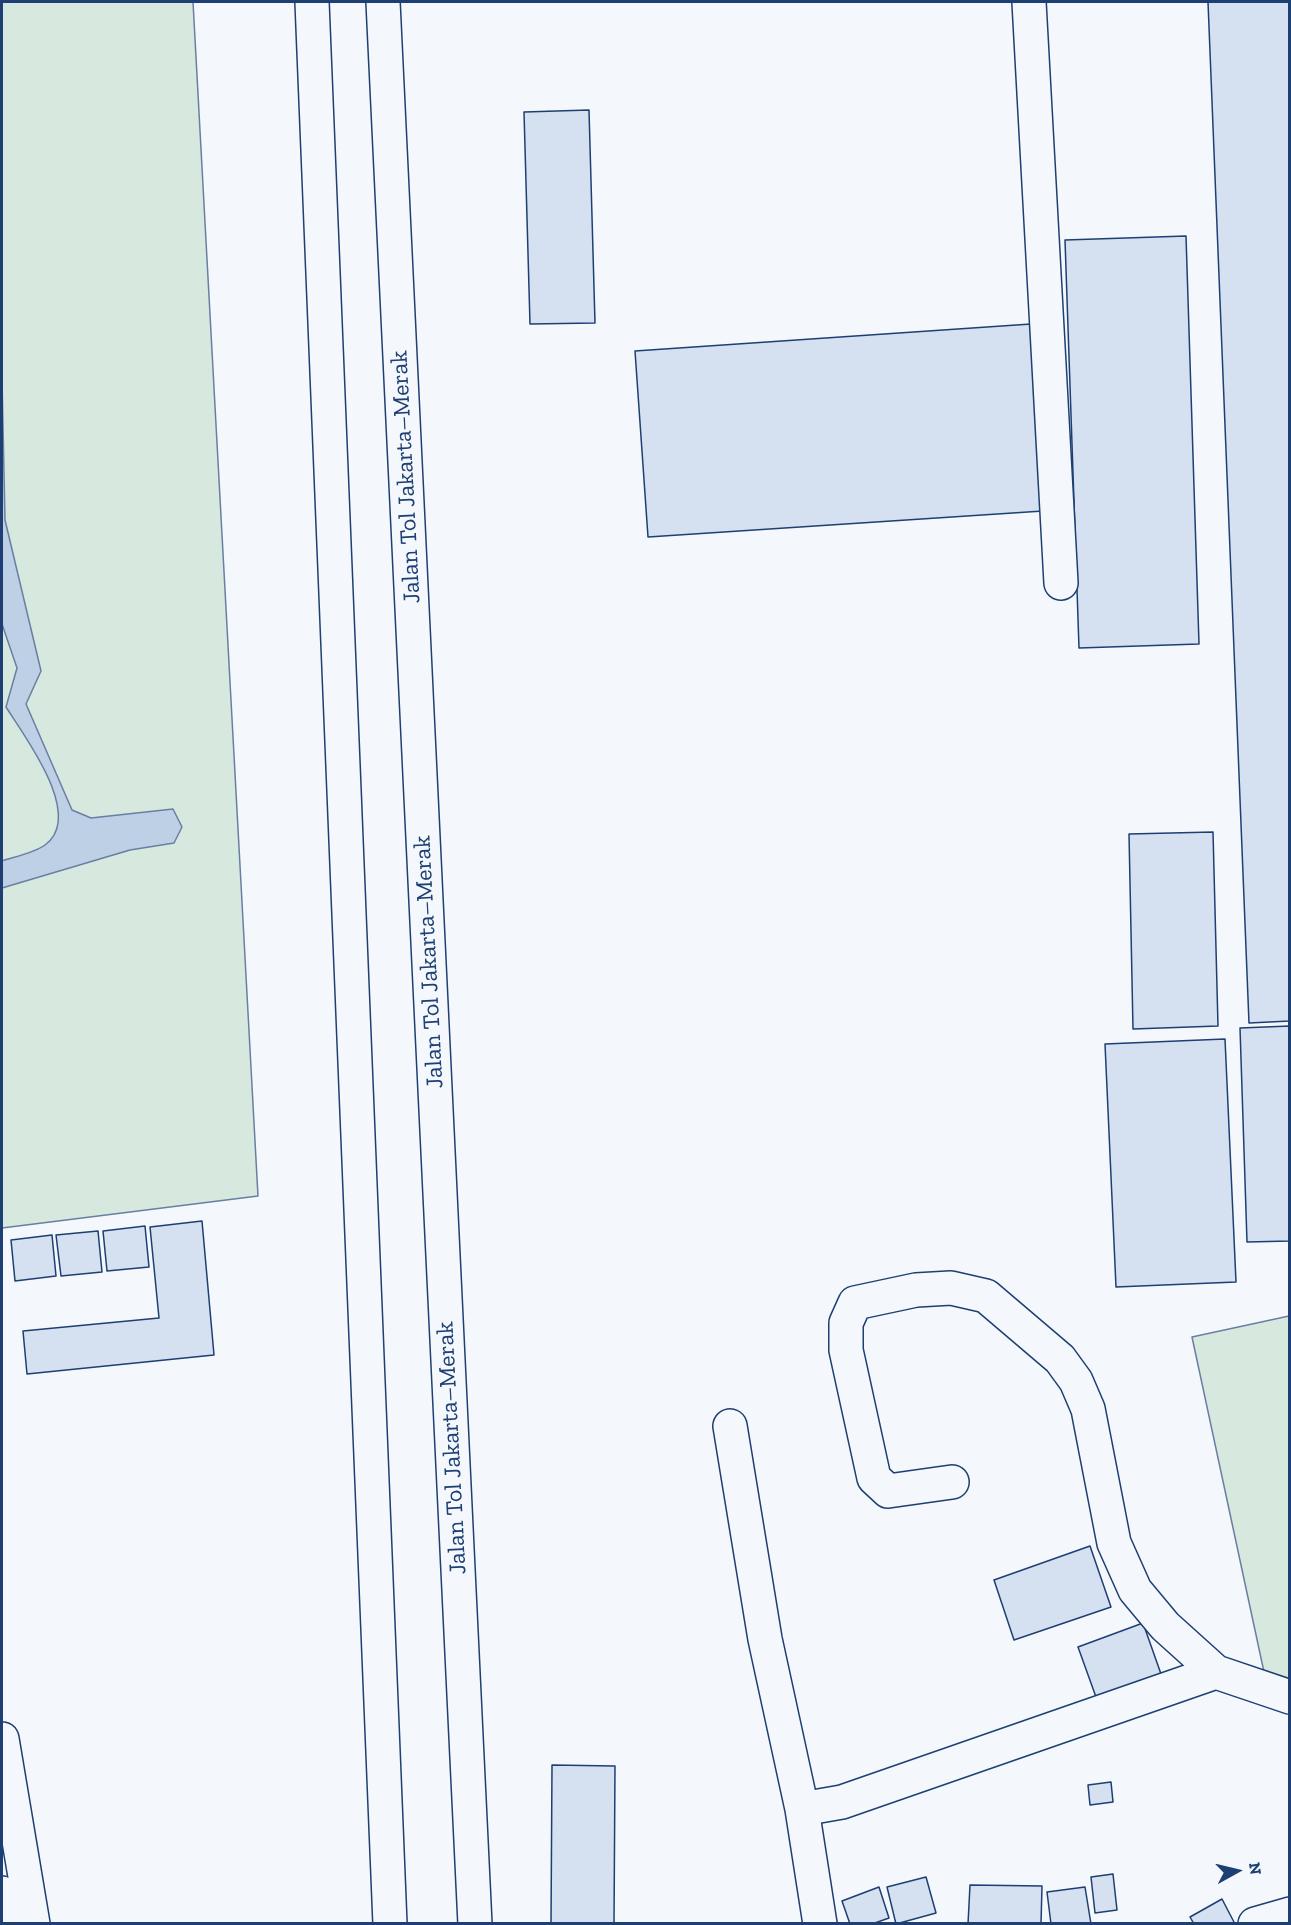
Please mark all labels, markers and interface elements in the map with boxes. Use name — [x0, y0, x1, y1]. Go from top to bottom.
street label: Jalan Tol Jakarta–Merak — [385, 350, 427, 604]
street label: Jalan Tol Jakarta–Merak — [408, 835, 450, 1089]
street label: Jalan Tol Jakarta–Merak — [431, 1321, 473, 1575]
north arrow — [1207, 1841, 1267, 1901]
text: N — [1245, 1861, 1266, 1876]

